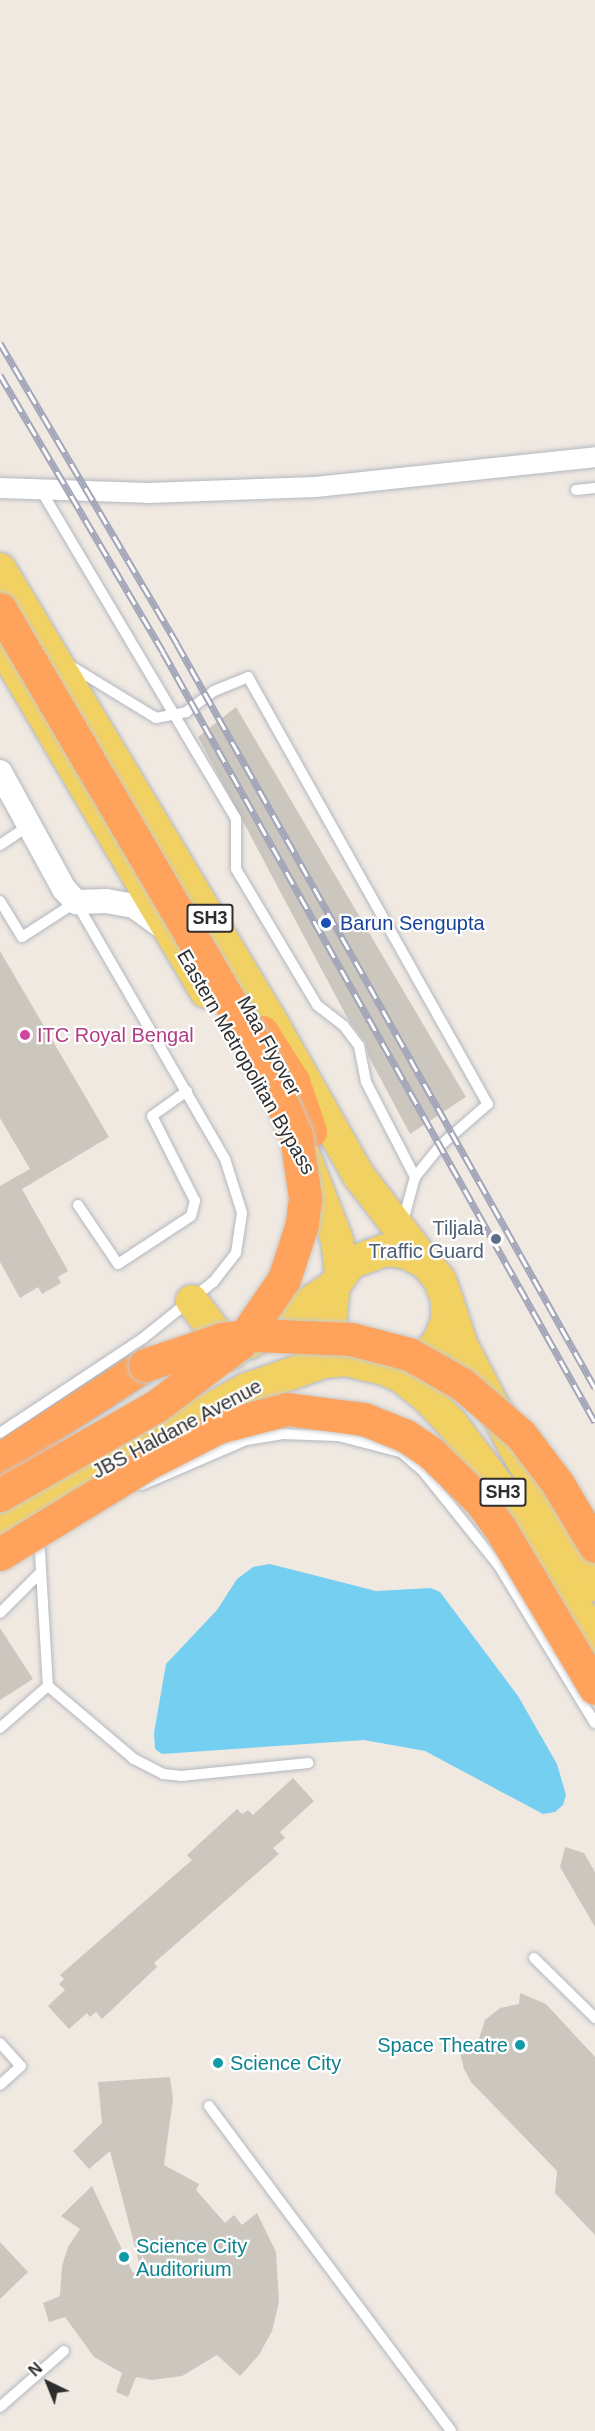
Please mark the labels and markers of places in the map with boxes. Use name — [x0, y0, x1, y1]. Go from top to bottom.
place label: Barun Sengupta — [340, 911, 485, 935]
marker: Barun Sengupta — [317, 914, 335, 932]
place label: ITC Royal Bengal — [37, 1023, 194, 1047]
marker: ITC Royal Bengal — [18, 1028, 32, 1042]
place label: Tiljala Traffic Guard — [368, 1216, 484, 1263]
marker: Tiljala Traffic Guard — [489, 1232, 503, 1246]
place label: Space Theatre — [377, 2033, 508, 2057]
marker: Space Theatre — [513, 2038, 527, 2052]
place label: Science City — [230, 2051, 341, 2075]
marker: Science City — [211, 2056, 225, 2070]
place label: Science City Auditorium — [136, 2234, 247, 2281]
marker: Science City Auditorium — [117, 2250, 131, 2264]

